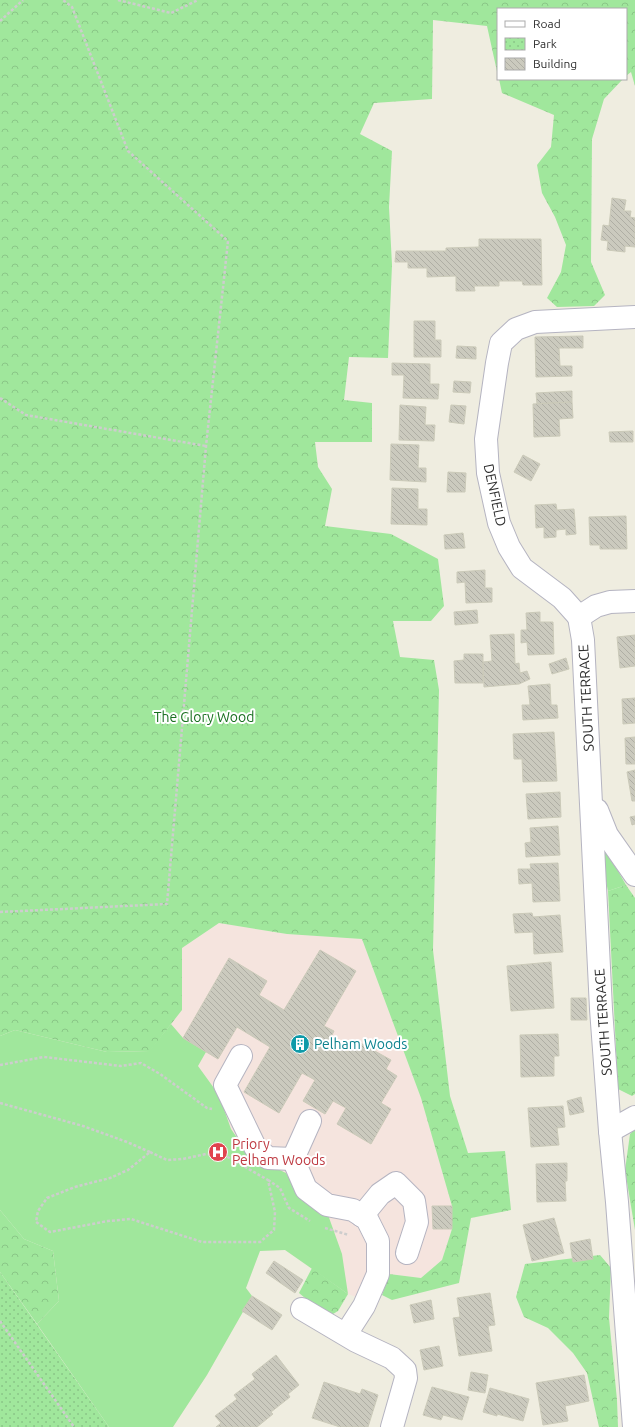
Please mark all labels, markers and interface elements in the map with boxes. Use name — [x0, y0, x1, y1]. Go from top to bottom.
legend — [497, 8, 627, 80]
text: Road — [533, 17, 561, 30]
text: Park — [533, 37, 557, 50]
text: Building — [533, 57, 577, 70]
street label: DENFIELD — [481, 462, 509, 528]
street label: SOUTH TERRACE — [575, 644, 597, 752]
park label: The Glory Wood — [154, 709, 254, 725]
street label: SOUTH TERRACE — [591, 968, 615, 1076]
building icon: Pelham Woods — [289, 1033, 311, 1055]
place label: Pelham Woods — [314, 1036, 407, 1052]
place label: Priory Pelham Woods — [232, 1136, 325, 1168]
hospital icon: Priory Pelham Woods — [207, 1141, 229, 1163]

